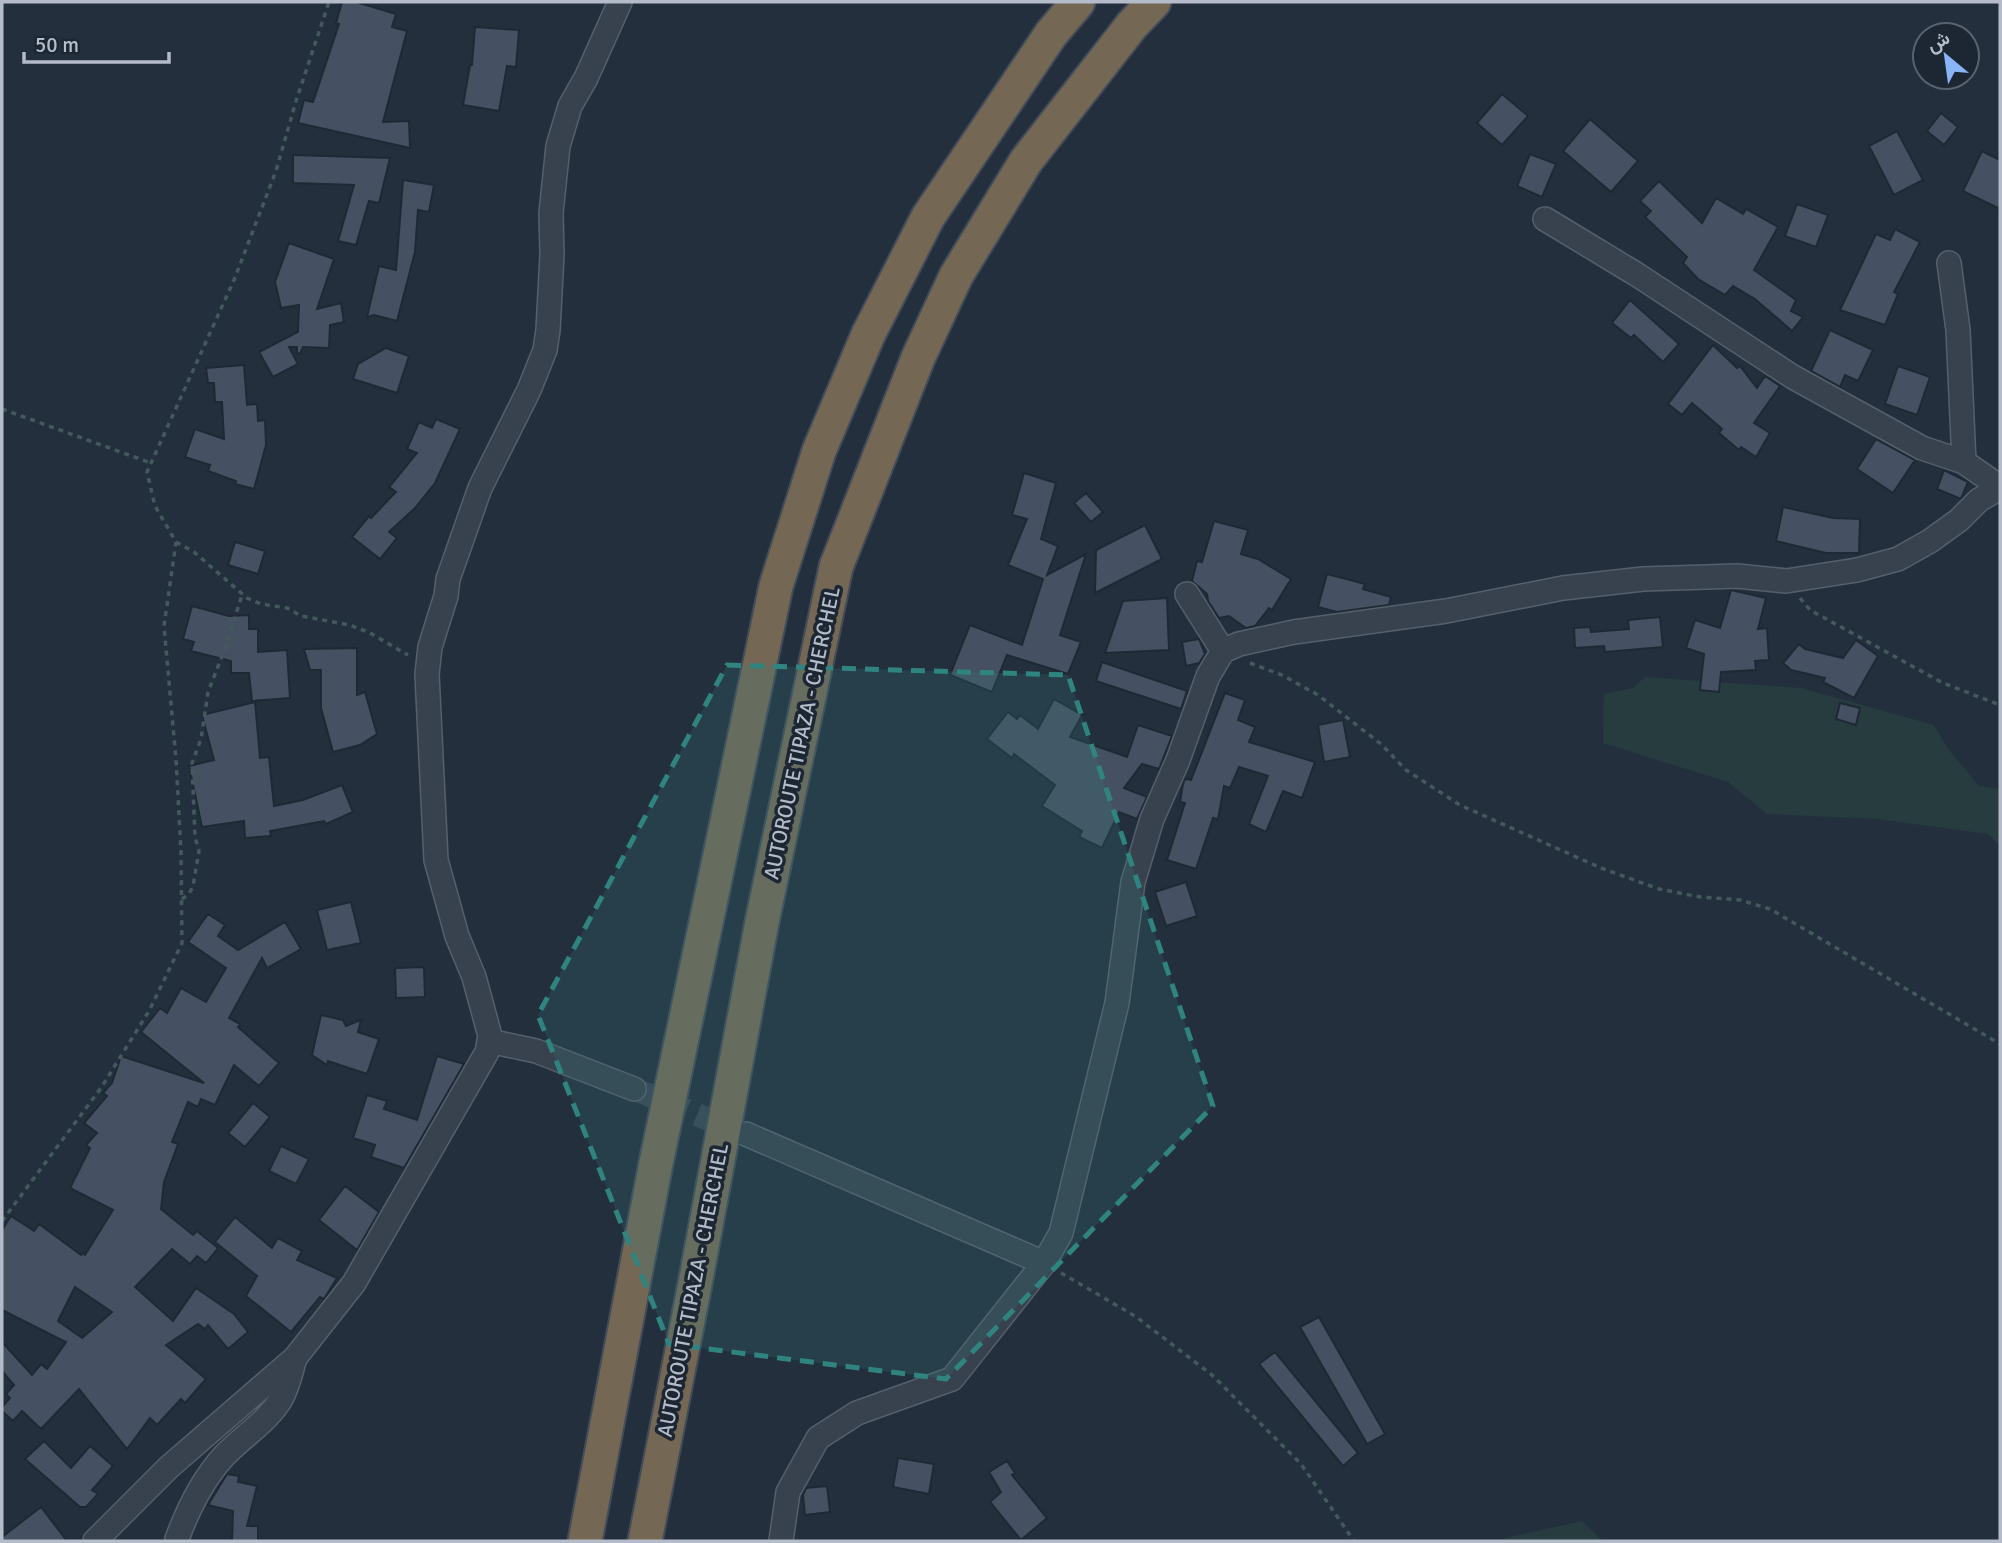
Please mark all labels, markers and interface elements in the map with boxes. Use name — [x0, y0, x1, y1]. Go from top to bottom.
scale bar — [24, 21, 170, 65]
north arrow — [1911, 21, 1981, 91]
text: ش — [1922, 26, 1954, 58]
text: 50 m — [35, 32, 79, 58]
street label: AUTOROUTE TIPAZA - CHERCHEL — [758, 584, 846, 882]
street label: AUTOROUTE TIPAZA - CHERCHEL — [652, 1141, 734, 1439]

